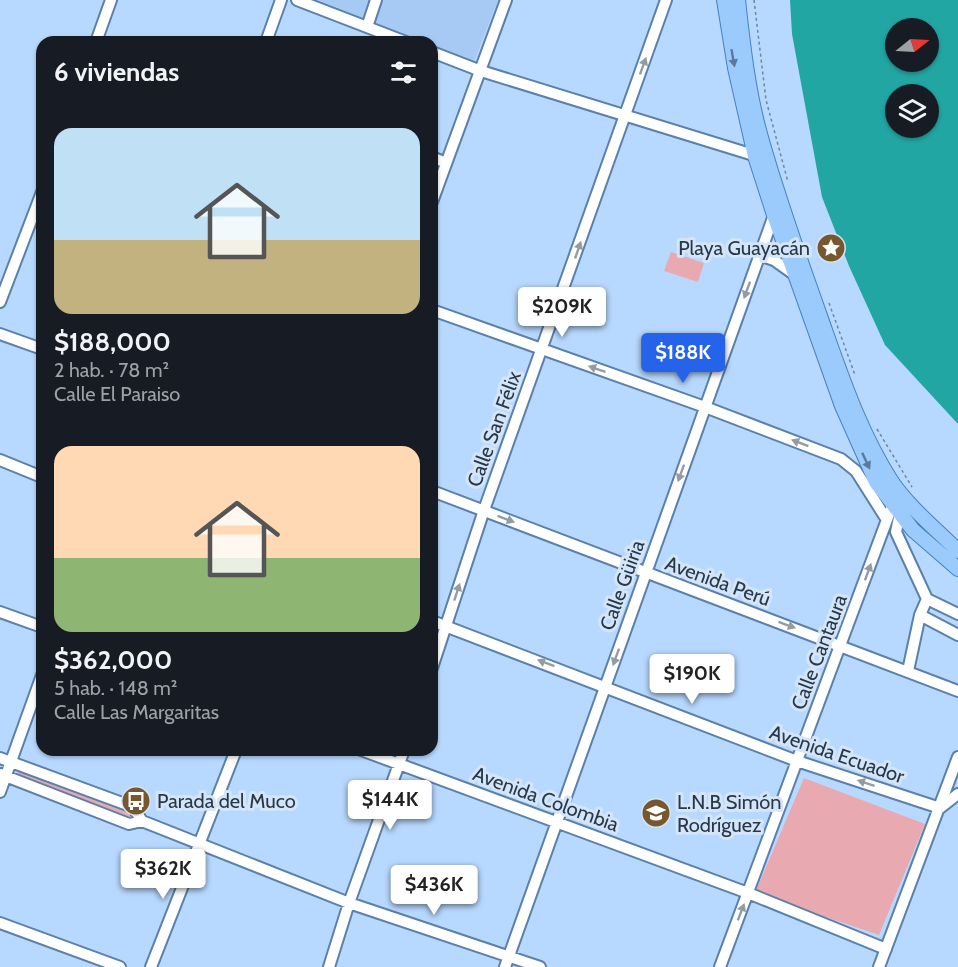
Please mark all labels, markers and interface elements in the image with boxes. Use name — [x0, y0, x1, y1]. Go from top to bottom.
north arrow — [885, 18, 939, 72]
map controls — [885, 18, 939, 138]
one-way arrow — [729, 48, 738, 67]
text: 6 viviendas — [54, 56, 179, 88]
icon: filters — [387, 56, 420, 89]
one-way arrow — [638, 57, 648, 75]
button: layers — [885, 84, 939, 138]
icon: home — [183, 167, 291, 275]
place icon: Playa Guayacán — [815, 232, 847, 264]
place label: Playa Guayacán — [678, 236, 810, 260]
one-way arrow — [573, 241, 583, 259]
one-way arrow — [741, 281, 751, 299]
pin: $209K — [520, 287, 604, 338]
text: $209K — [532, 294, 592, 318]
text: $188,000 — [54, 326, 171, 358]
pin: $188K — [641, 333, 725, 384]
text: $188K — [655, 340, 711, 364]
text: 2 hab. · 78 m² — [54, 358, 169, 382]
one-way arrow — [588, 364, 606, 374]
street label: Calle San Félix — [462, 367, 526, 490]
text: Calle El Paraiso — [54, 382, 180, 406]
one-way arrow — [791, 438, 809, 447]
one-way arrow — [862, 453, 871, 470]
one-way arrow — [676, 464, 686, 482]
icon: home — [183, 485, 291, 593]
one-way arrow — [498, 514, 516, 524]
street label: Calle Güiria — [595, 536, 650, 633]
street label: Avenida Perú — [662, 551, 774, 611]
one-way arrow — [863, 563, 873, 581]
one-way arrow — [453, 583, 462, 601]
street label: Calle Cantaura — [786, 591, 852, 713]
one-way arrow — [778, 621, 796, 631]
text: $362,000 — [54, 644, 172, 676]
one-way arrow — [610, 648, 620, 666]
pin: $190K — [650, 654, 734, 705]
one-way arrow — [537, 658, 555, 668]
text: $190K — [664, 661, 720, 685]
text: 5 hab. · 148 m² — [54, 676, 177, 700]
text: Calle Las Margaritas — [54, 700, 219, 724]
street label: Avenida Ecuador — [767, 720, 908, 788]
street label: Avenida Colombia — [470, 762, 622, 837]
one-way arrow — [857, 778, 875, 788]
pin: $144K — [348, 780, 432, 831]
bus stop icon: Parada del Muco — [120, 785, 152, 817]
text: $144K — [362, 787, 418, 811]
place label: Parada del Muco — [157, 789, 296, 813]
place label: L.N.B Simón Rodríguez — [677, 790, 781, 837]
school or university icon: L.N.B Simón Rodríguez — [640, 797, 672, 829]
pin: $362K — [121, 849, 205, 900]
text: $362K — [135, 856, 191, 880]
pin: $436K — [392, 865, 476, 916]
text: $436K — [405, 872, 463, 896]
one-way arrow — [736, 903, 746, 921]

